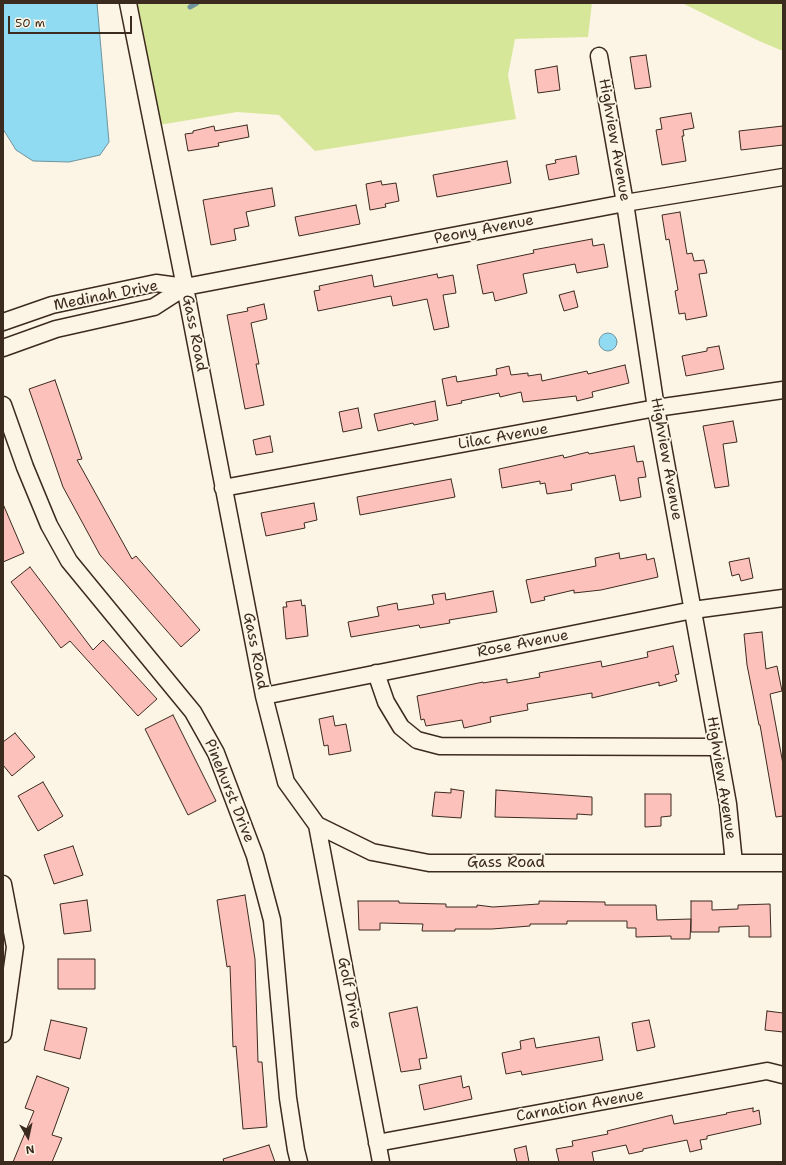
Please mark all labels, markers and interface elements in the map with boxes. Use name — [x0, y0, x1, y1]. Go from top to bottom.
scale bar — [10, 8, 134, 34]
text: 50 m — [15, 15, 45, 31]
street label: Highview Avenue — [594, 77, 634, 203]
street label: Peony Avenue — [433, 212, 535, 248]
street label: Medinah Drive — [52, 277, 160, 315]
street label: Gass Road — [178, 293, 210, 373]
street label: Highview Avenue — [646, 396, 686, 522]
street label: Lilac Avenue — [457, 420, 549, 454]
street label: Gass Road — [239, 611, 271, 691]
street label: Rose Avenue — [476, 626, 570, 662]
street label: Highview Avenue — [702, 715, 740, 841]
street label: Pinehurst Drive — [200, 737, 258, 845]
street label: Gass Road — [467, 854, 545, 872]
street label: Golf Drive — [333, 956, 365, 1030]
street label: Carnation Avenue — [515, 1086, 645, 1126]
north arrow — [8, 1117, 48, 1157]
text: N — [24, 1141, 35, 1157]

